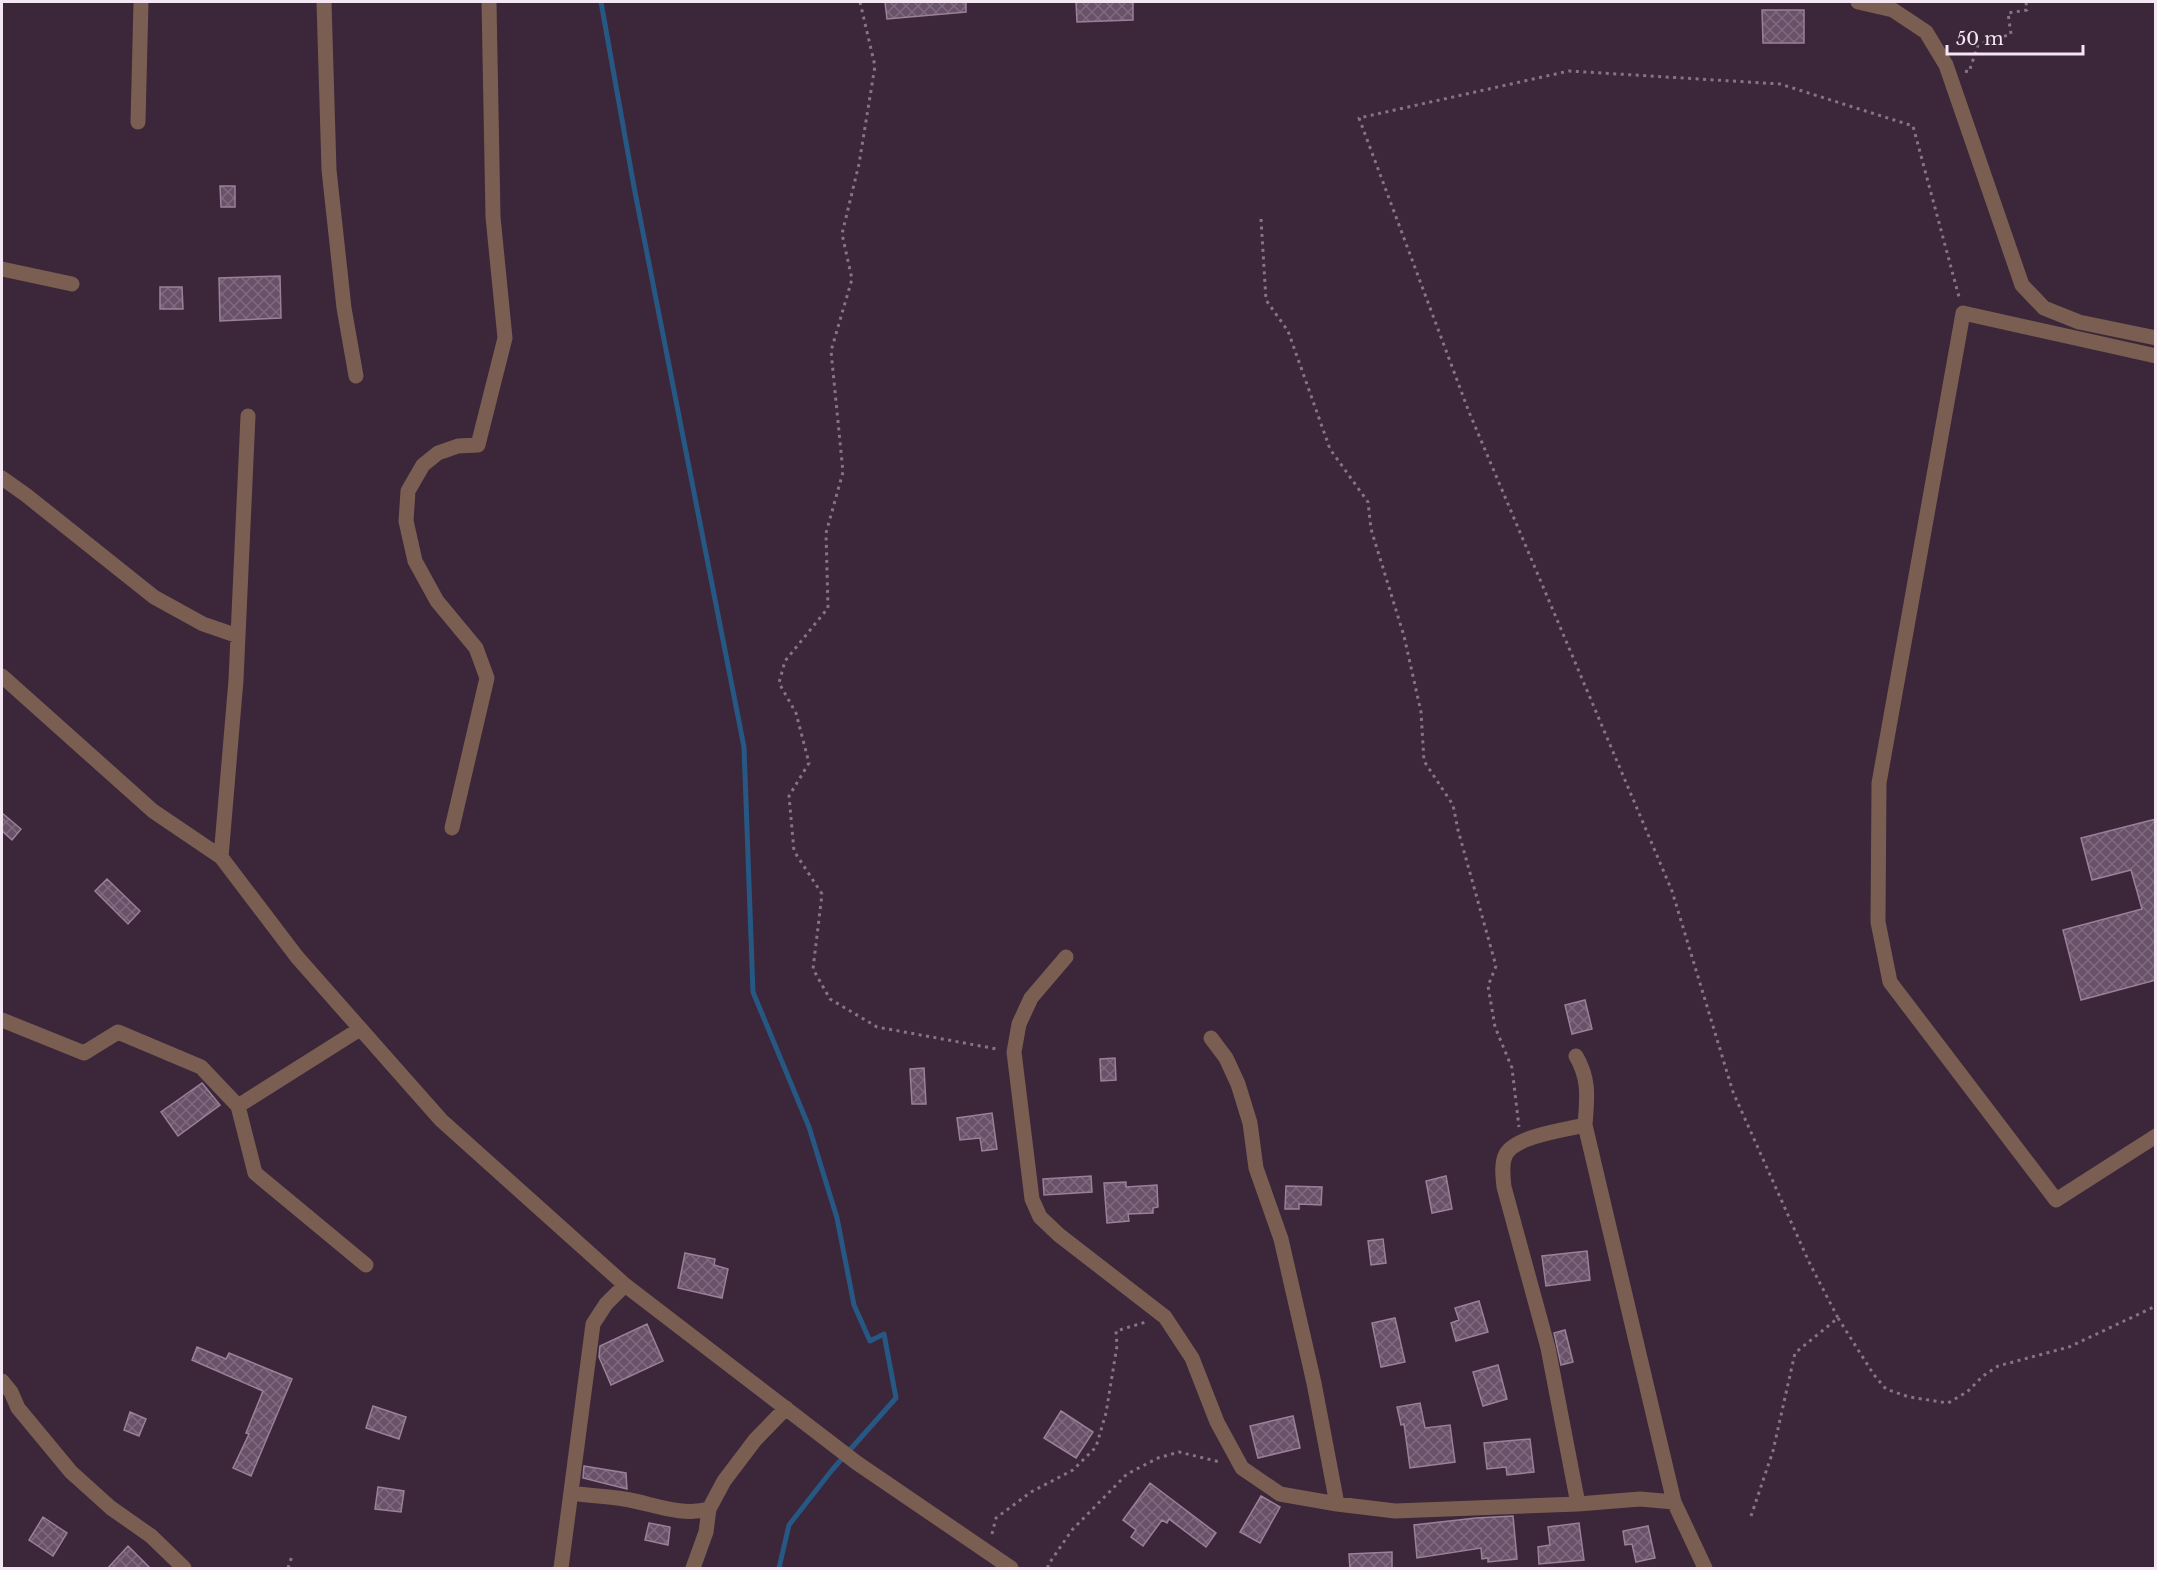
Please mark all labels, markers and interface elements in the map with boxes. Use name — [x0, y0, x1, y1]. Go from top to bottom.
scale bar — [1947, 18, 2084, 56]
text: 50 m — [1956, 28, 2004, 50]

